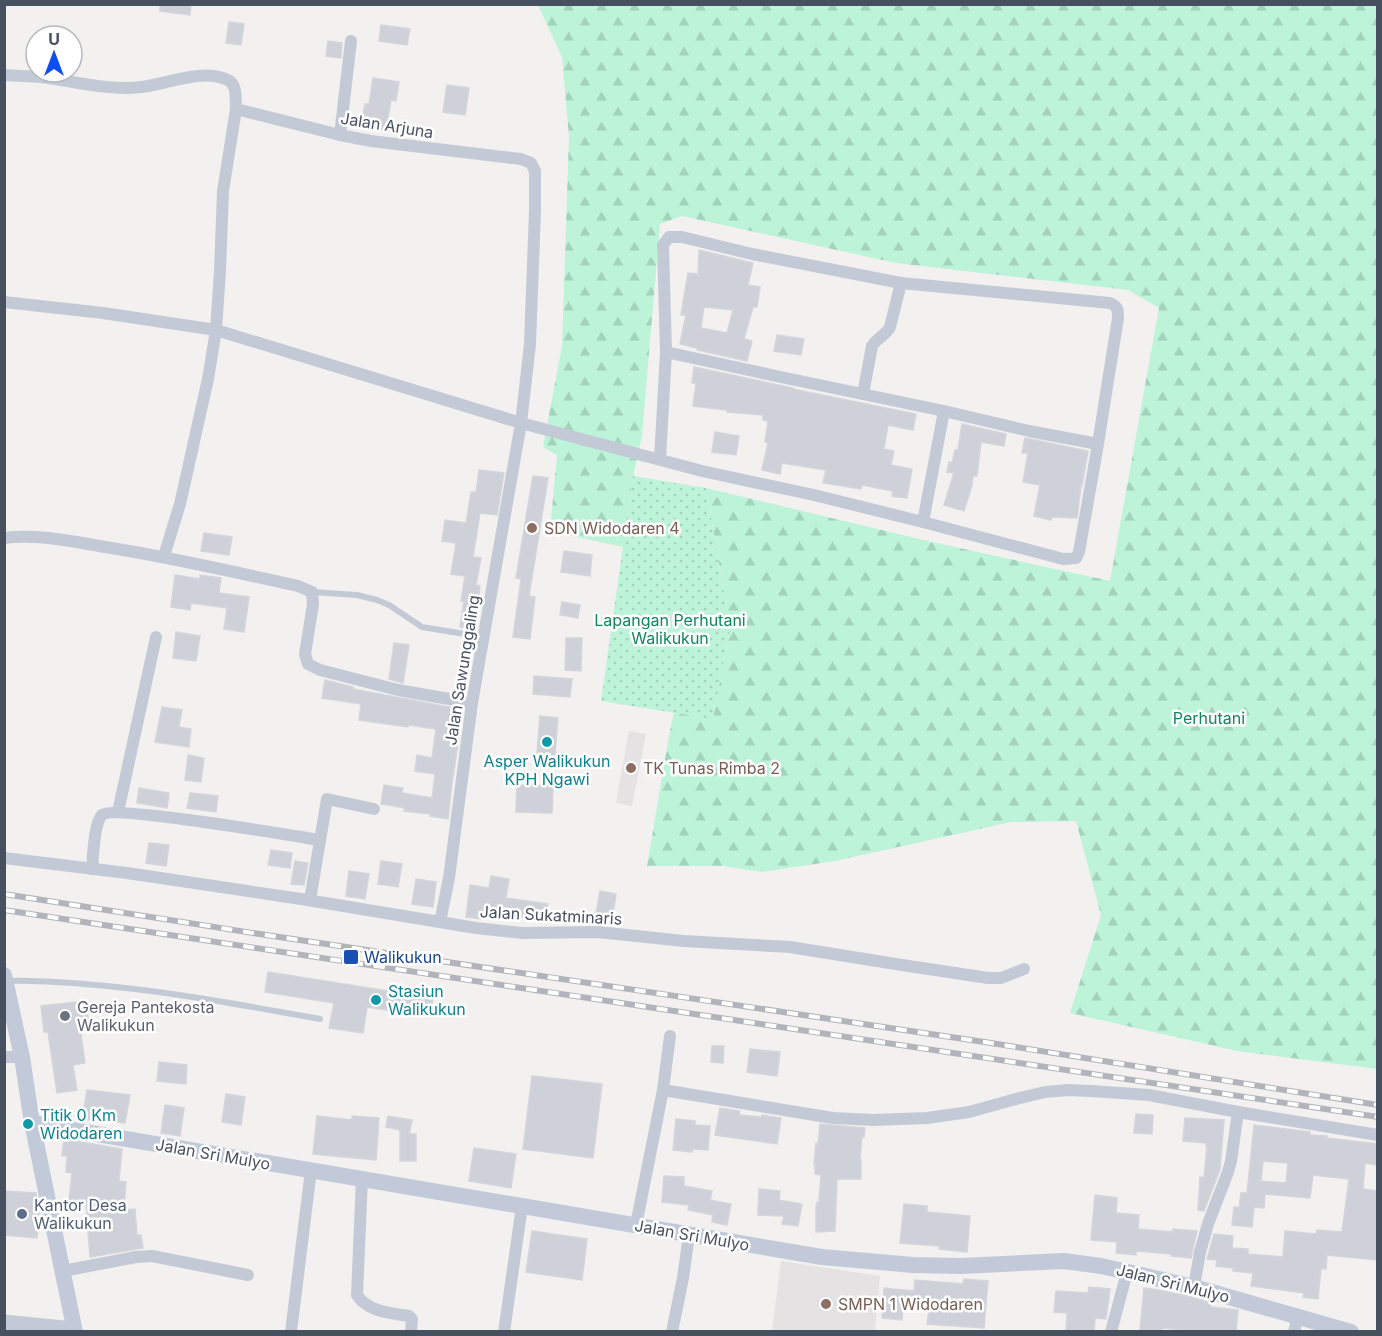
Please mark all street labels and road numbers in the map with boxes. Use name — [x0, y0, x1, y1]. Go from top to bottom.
street label: Jalan Arjuna — [339, 108, 435, 142]
street label: Jalan Sawunggaling — [440, 593, 484, 747]
street label: Jalan Sukatminaris — [479, 901, 623, 929]
street label: Jalan Sri Mulyo — [154, 1134, 272, 1174]
street label: Jalan Sri Mulyo — [633, 1215, 751, 1255]
street label: Jalan Sri Mulyo — [1114, 1259, 1232, 1307]

